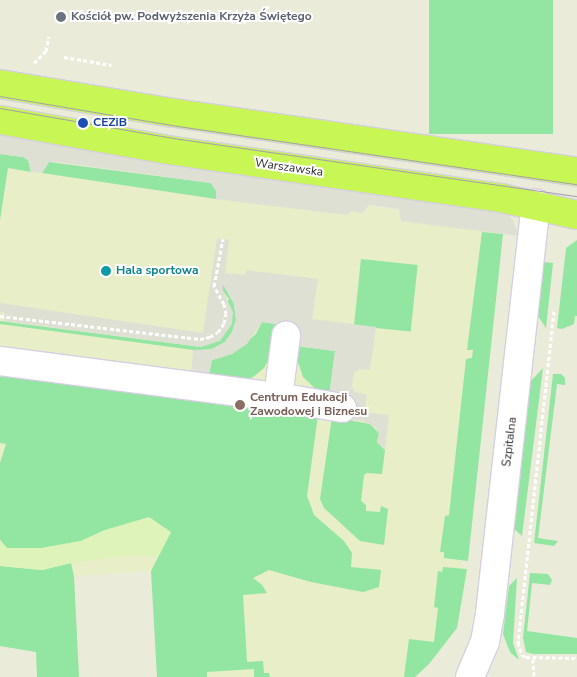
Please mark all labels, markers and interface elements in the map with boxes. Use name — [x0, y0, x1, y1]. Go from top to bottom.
place label: Kościół pw. Podwyższenia Krzyża Świętego — [71, 10, 312, 24]
marker: Kościół pw. Podwyższenia Krzyża Świętego — [55, 11, 67, 23]
place label: CEZiB — [93, 116, 127, 130]
marker: CEZiB — [77, 117, 89, 129]
street label: Warszawska — [254, 156, 324, 180]
place label: Hala sportowa — [116, 264, 198, 278]
marker: Hala sportowa — [100, 265, 112, 277]
place label: Centrum Edukacji Zawodowej i Biznesu — [250, 391, 367, 419]
marker: Centrum Edukacji Zawodowej i Biznesu — [234, 399, 246, 411]
street label: Szpitalna — [500, 416, 520, 468]

